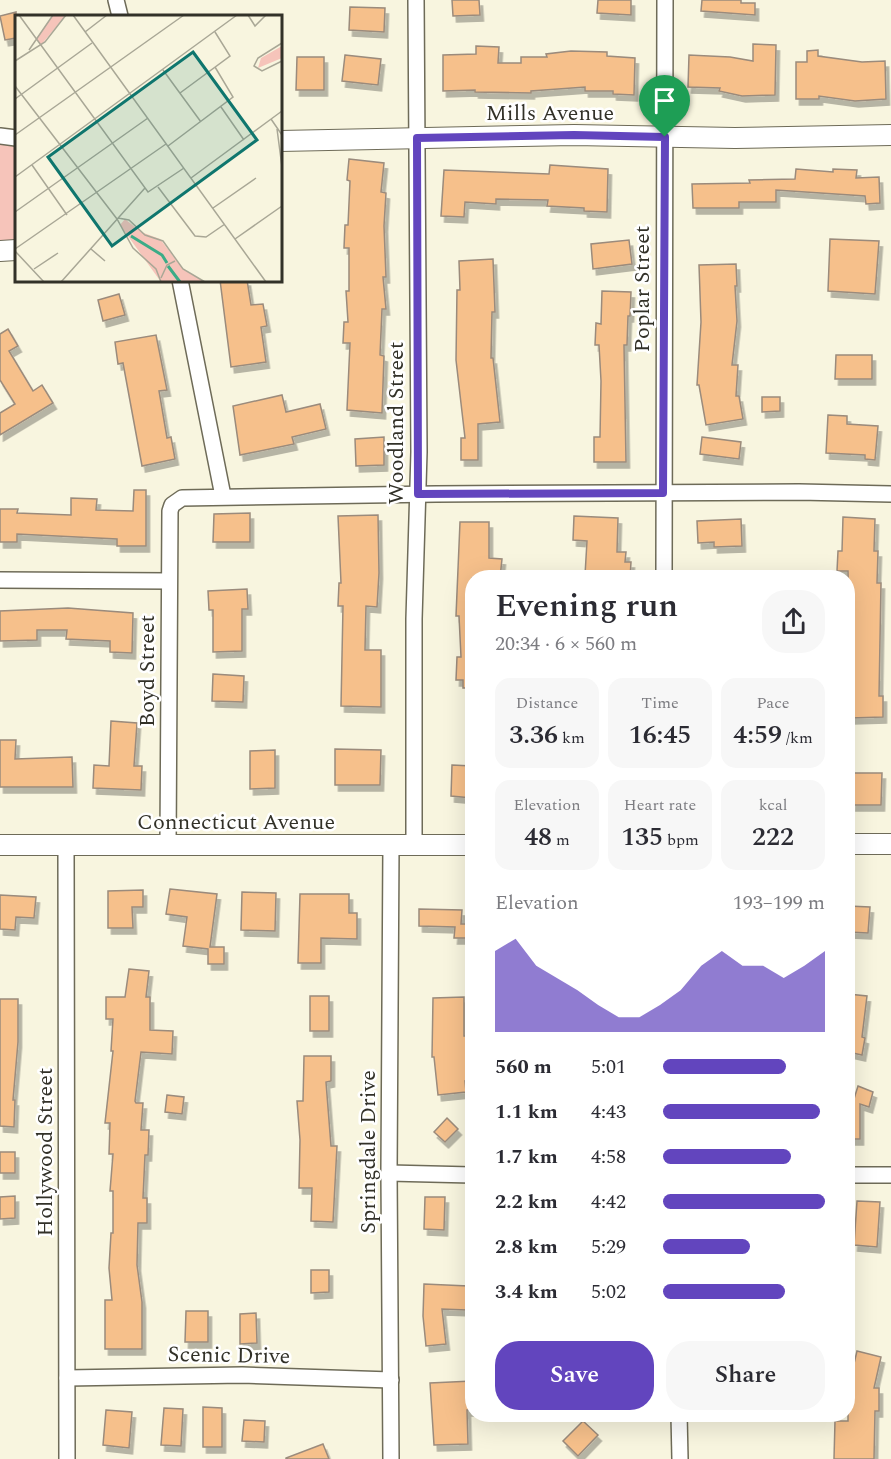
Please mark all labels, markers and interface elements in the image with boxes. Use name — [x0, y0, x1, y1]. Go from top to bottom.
inset map — [15, 15, 282, 282]
pin — [639, 75, 690, 137]
icon: arrive — [648, 84, 681, 117]
street label: Mills Avenue — [486, 97, 614, 130]
street label: Poplar Street — [626, 225, 659, 353]
street label: Woodland Street — [380, 341, 413, 504]
text: Evening run — [495, 581, 678, 631]
button: share — [762, 590, 825, 653]
street label: Boyd Street — [131, 614, 164, 727]
text: 20:34 · 6 × 560 m — [495, 629, 637, 659]
text: Distance — [516, 691, 578, 715]
text: Time — [641, 691, 679, 715]
text: Pace — [756, 691, 790, 715]
text: 3.36 — [509, 715, 558, 755]
text: 16:45 — [629, 715, 691, 755]
text: 4:59 — [733, 715, 782, 755]
text: km — [558, 726, 585, 750]
text: /km — [782, 726, 813, 750]
text: Elevation — [513, 793, 581, 817]
text: Heart rate — [624, 793, 696, 817]
text: kcal — [759, 793, 787, 817]
street label: Connecticut Avenue — [137, 806, 335, 839]
text: 48 — [524, 817, 552, 857]
text: 135 — [621, 817, 663, 857]
text: 222 — [752, 817, 794, 857]
text: m — [552, 828, 570, 852]
text: bpm — [663, 828, 699, 852]
text: Elevation — [495, 888, 579, 918]
text: 193–199 m — [733, 888, 825, 918]
text: 560 m — [495, 1052, 552, 1082]
text: 5:01 — [591, 1052, 626, 1082]
street label: Hollywood Street — [29, 1067, 62, 1237]
street label: Springdale Drive — [352, 1070, 385, 1234]
text: 1.1 km — [495, 1097, 558, 1127]
text: 4:43 — [591, 1097, 626, 1127]
text: 1.7 km — [495, 1142, 558, 1172]
text: 4:58 — [591, 1142, 626, 1172]
text: 2.2 km — [495, 1187, 558, 1217]
text: 4:42 — [591, 1187, 626, 1217]
text: 2.8 km — [495, 1232, 558, 1262]
text: 5:29 — [591, 1232, 626, 1262]
text: 3.4 km — [495, 1277, 558, 1307]
text: 5:02 — [591, 1277, 626, 1307]
street label: Scenic Drive — [167, 1338, 291, 1373]
button: Save — [495, 1341, 654, 1410]
button: Share — [666, 1341, 825, 1410]

